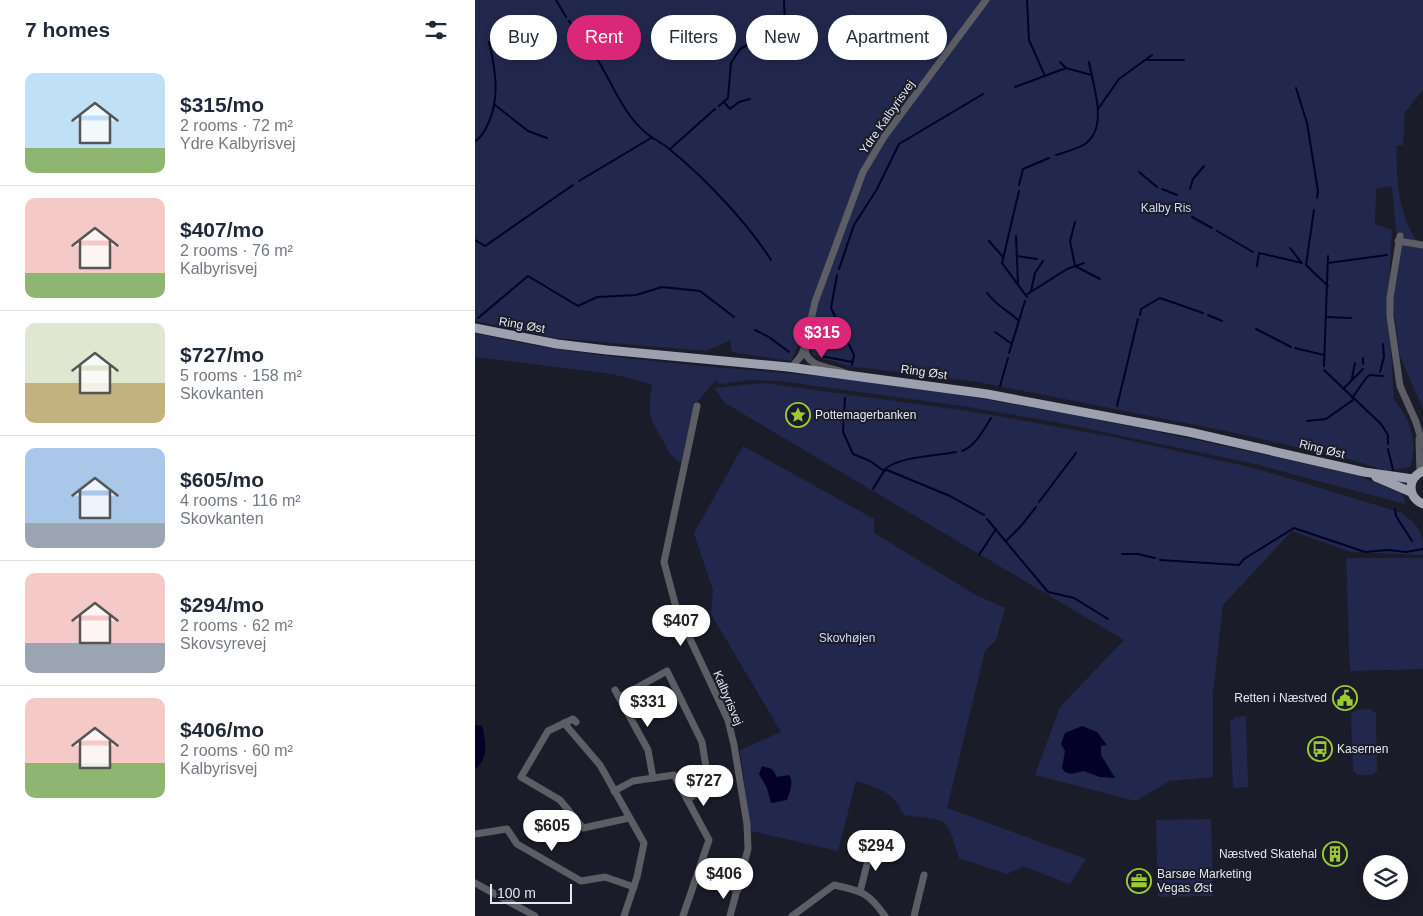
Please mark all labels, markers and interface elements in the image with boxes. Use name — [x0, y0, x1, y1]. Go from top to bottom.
chip: Buy — [490, 15, 557, 60]
chip: Rent — [567, 15, 641, 60]
chip: Filters — [651, 15, 736, 60]
chip: New — [746, 15, 818, 60]
chip: Apartment — [828, 15, 947, 60]
icon: filters — [422, 16, 450, 44]
text: 7 homes — [25, 18, 110, 41]
street label: Ydre Kalbyrisvej — [856, 77, 918, 157]
icon: home — [65, 93, 125, 153]
text: $315/mo — [180, 93, 264, 116]
text: 2 rooms · 72 m² — [180, 117, 293, 134]
text: Ydre Kalbyrisvej — [180, 135, 296, 152]
park label: Kalby Ris — [1141, 201, 1191, 215]
icon: home — [65, 218, 125, 278]
text: $407/mo — [180, 218, 264, 241]
text: 2 rooms · 76 m² — [180, 242, 293, 259]
text: Kalbyrisvej — [180, 260, 257, 277]
street label: Ring Øst — [498, 314, 547, 336]
pin: $315 — [792, 316, 852, 359]
text: $315 — [804, 324, 840, 341]
icon: home — [65, 343, 125, 403]
text: $727/mo — [180, 343, 264, 366]
street label: Ring Øst — [900, 362, 949, 382]
text: 5 rooms · 158 m² — [180, 367, 302, 384]
text: Skovkanten — [180, 385, 264, 402]
place icon: Pottemagerbanken — [785, 402, 811, 428]
place label: Pottemagerbanken — [815, 408, 916, 422]
street label: Ring Øst — [1298, 437, 1347, 462]
icon: home — [65, 468, 125, 528]
text: $605/mo — [180, 468, 264, 491]
text: 4 rooms · 116 m² — [180, 492, 301, 509]
text: Skovkanten — [180, 510, 264, 527]
icon: home — [65, 593, 125, 653]
text: $294/mo — [180, 593, 264, 616]
pin: $407 — [651, 604, 711, 647]
text: $407 — [663, 612, 699, 629]
text: 2 rooms · 62 m² — [180, 617, 293, 634]
park label: Skovhøjen — [819, 631, 875, 645]
text: Skovsyrevej — [180, 635, 266, 652]
street label: Kalbyrisvej — [710, 669, 746, 727]
public building icon: Retten i Næstved — [1332, 685, 1358, 711]
pin: $331 — [618, 686, 678, 728]
place label: Retten i Næstved — [1234, 691, 1327, 705]
text: $331 — [630, 693, 666, 710]
icon: home — [65, 718, 125, 778]
text: $406/mo — [180, 718, 264, 741]
bus stop icon: Kasernen — [1307, 736, 1333, 762]
text: 2 rooms · 60 m² — [180, 742, 293, 759]
place label: Kasernen — [1337, 742, 1388, 756]
text: Kalbyrisvej — [180, 760, 257, 777]
pin: $727 — [674, 764, 734, 807]
text: $727 — [686, 772, 722, 789]
pin: $605 — [522, 810, 582, 852]
text: $605 — [534, 817, 570, 834]
pin: $294 — [846, 830, 906, 872]
text: $294 — [858, 837, 894, 854]
building icon: Næstved Skatehal — [1322, 841, 1348, 867]
place label: Næstved Skatehal — [1219, 847, 1317, 861]
map controls — [1363, 855, 1408, 900]
button: layers — [1363, 855, 1408, 900]
pin: $406 — [694, 858, 754, 900]
text: $406 — [706, 865, 742, 882]
place label: Barsøe Marketing Vegas Øst — [1157, 867, 1252, 895]
office icon: Barsøe Marketing Vegas Øst — [1126, 868, 1152, 894]
scale bar — [490, 881, 573, 904]
text: 100 m — [497, 885, 536, 901]

